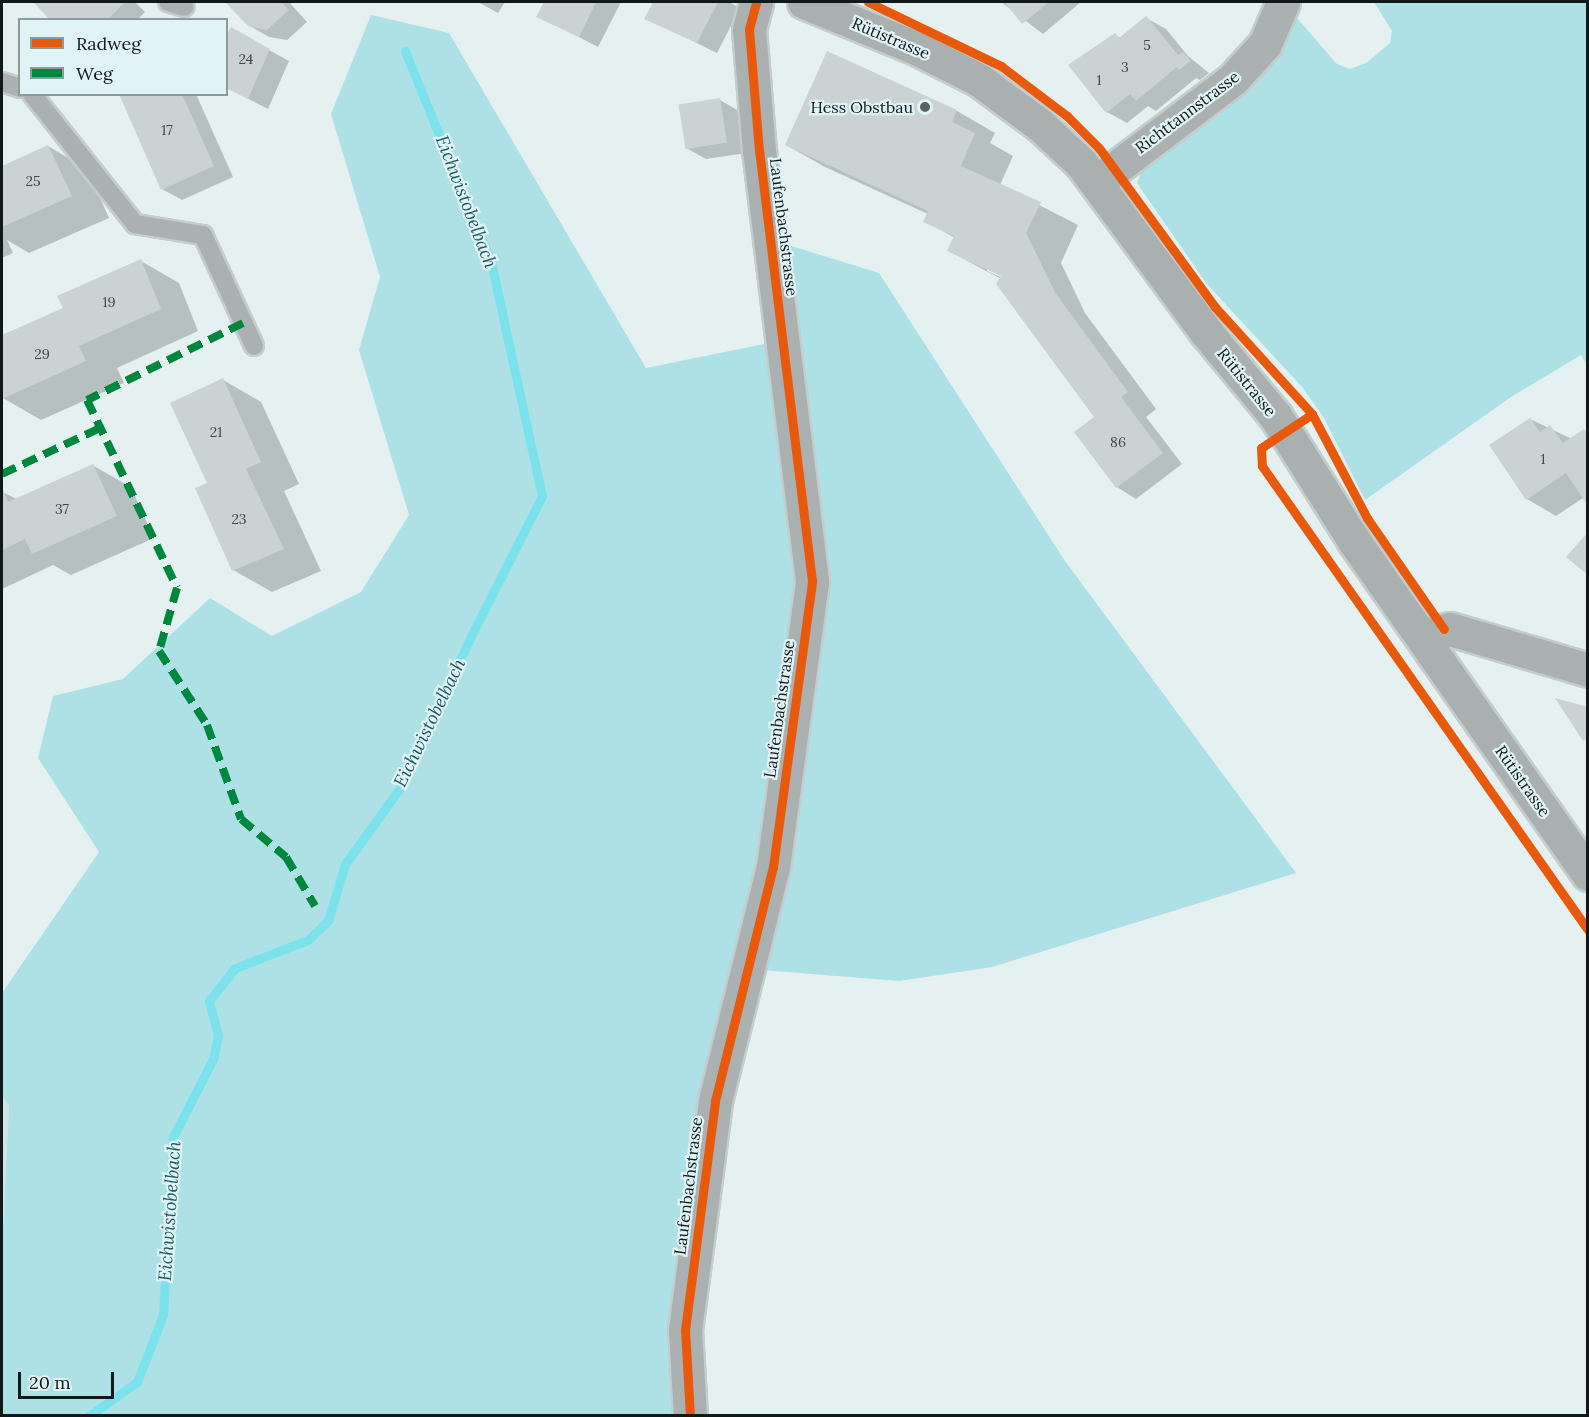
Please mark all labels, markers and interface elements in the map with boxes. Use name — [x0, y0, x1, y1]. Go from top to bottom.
street label: Rütistrasse — [849, 13, 933, 63]
legend — [18, 18, 228, 96]
text: Radweg — [76, 32, 141, 55]
house number: 5 — [1143, 37, 1151, 53]
house number: 24 — [239, 51, 253, 67]
house number: 3 — [1121, 59, 1129, 75]
text: Weg — [76, 62, 113, 85]
street label: Richttannstrasse — [1131, 67, 1243, 157]
house number: 1 — [1096, 72, 1102, 88]
place label: Hess Obstbau — [811, 97, 913, 117]
marker: Hess Obstbau — [918, 100, 932, 114]
house number: 17 — [161, 122, 173, 138]
water label: Eichwistobelbach — [431, 133, 501, 271]
street label: Laufenbachstrasse — [766, 157, 802, 297]
house number: 25 — [25, 173, 41, 189]
house number: 19 — [102, 294, 116, 310]
street label: Rütistrasse — [1214, 344, 1280, 420]
house number: 29 — [34, 346, 50, 362]
house number: 21 — [210, 424, 222, 440]
house number: 86 — [1110, 434, 1126, 450]
house number: 1 — [1540, 451, 1546, 467]
house number: 37 — [55, 501, 69, 517]
house number: 23 — [231, 511, 247, 527]
street label: Laufenbachstrasse — [760, 639, 798, 779]
water label: Eichwistobelbach — [390, 655, 470, 791]
street label: Rütistrasse — [1491, 742, 1555, 820]
street label: Laufenbachstrasse — [670, 1116, 706, 1256]
water label: Eichwistobelbach — [154, 1140, 186, 1282]
scale bar — [21, 1360, 117, 1398]
text: 20 m — [29, 1371, 71, 1394]

